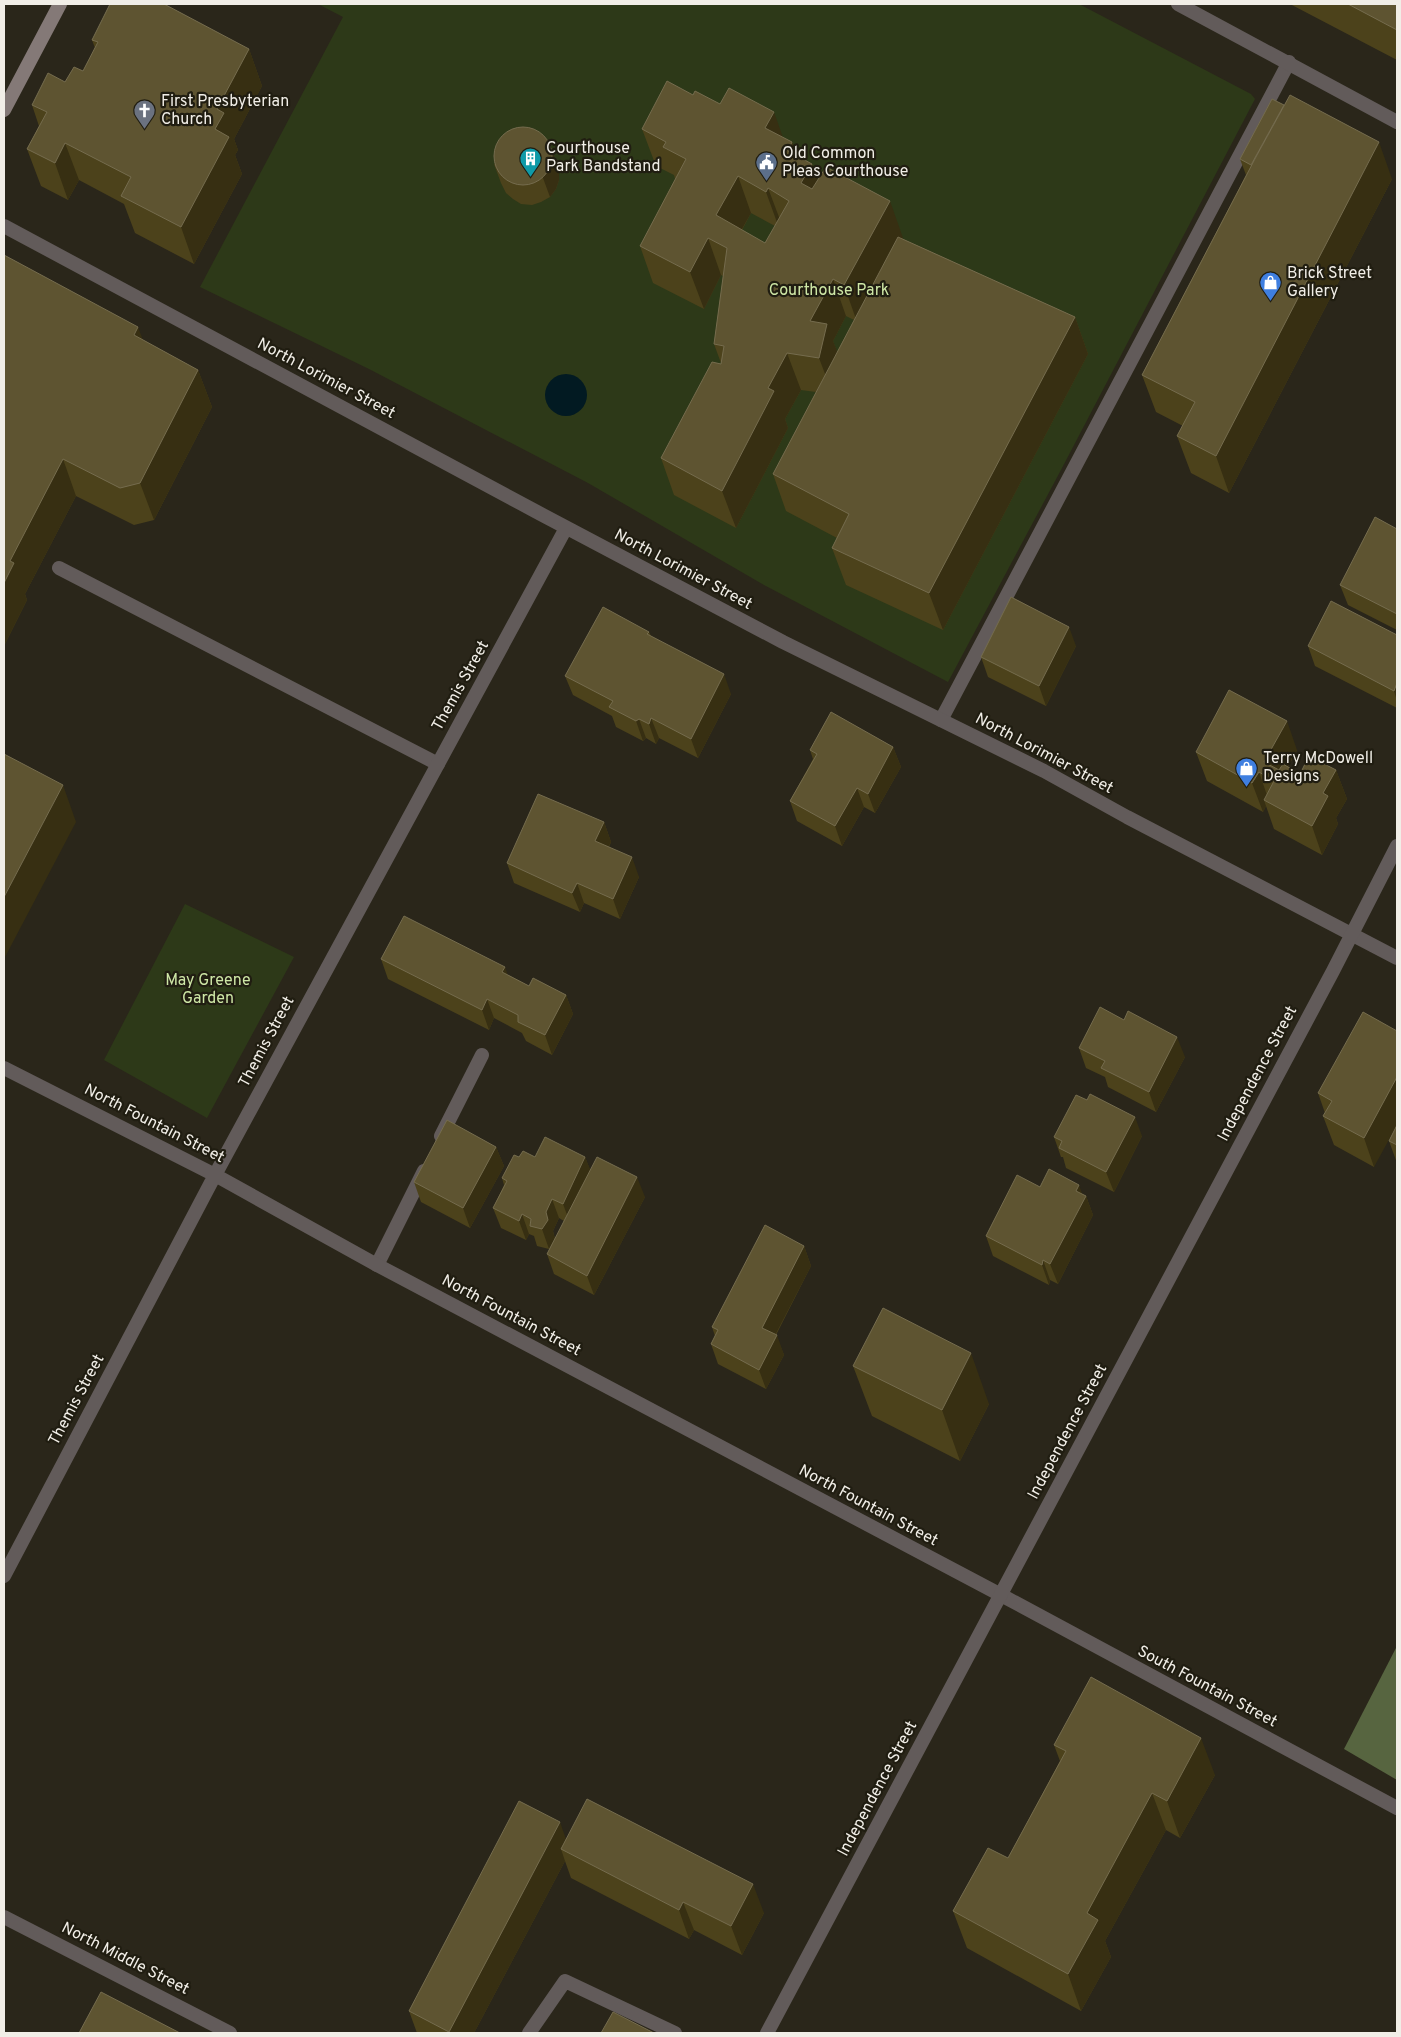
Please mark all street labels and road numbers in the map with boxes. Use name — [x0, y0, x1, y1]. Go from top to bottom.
street label: North Lorimier Street — [253, 334, 399, 424]
street label: North Lorimier Street — [610, 525, 756, 615]
street label: Themis Street — [428, 637, 494, 735]
street label: North Lorimier Street — [971, 709, 1117, 799]
street label: Themis Street — [235, 993, 299, 1091]
street label: Independence Street — [1214, 1003, 1302, 1145]
street label: North Fountain Street — [80, 1080, 228, 1168]
street label: North Fountain Street — [438, 1271, 584, 1361]
street label: Themis Street — [45, 1351, 109, 1449]
street label: Independence Street — [1024, 1361, 1112, 1503]
street label: North Fountain Street — [795, 1461, 941, 1551]
street label: South Fountain Street — [1134, 1642, 1280, 1732]
street label: Independence Street — [834, 1718, 922, 1860]
street label: North Middle Street — [58, 1918, 192, 2000]

